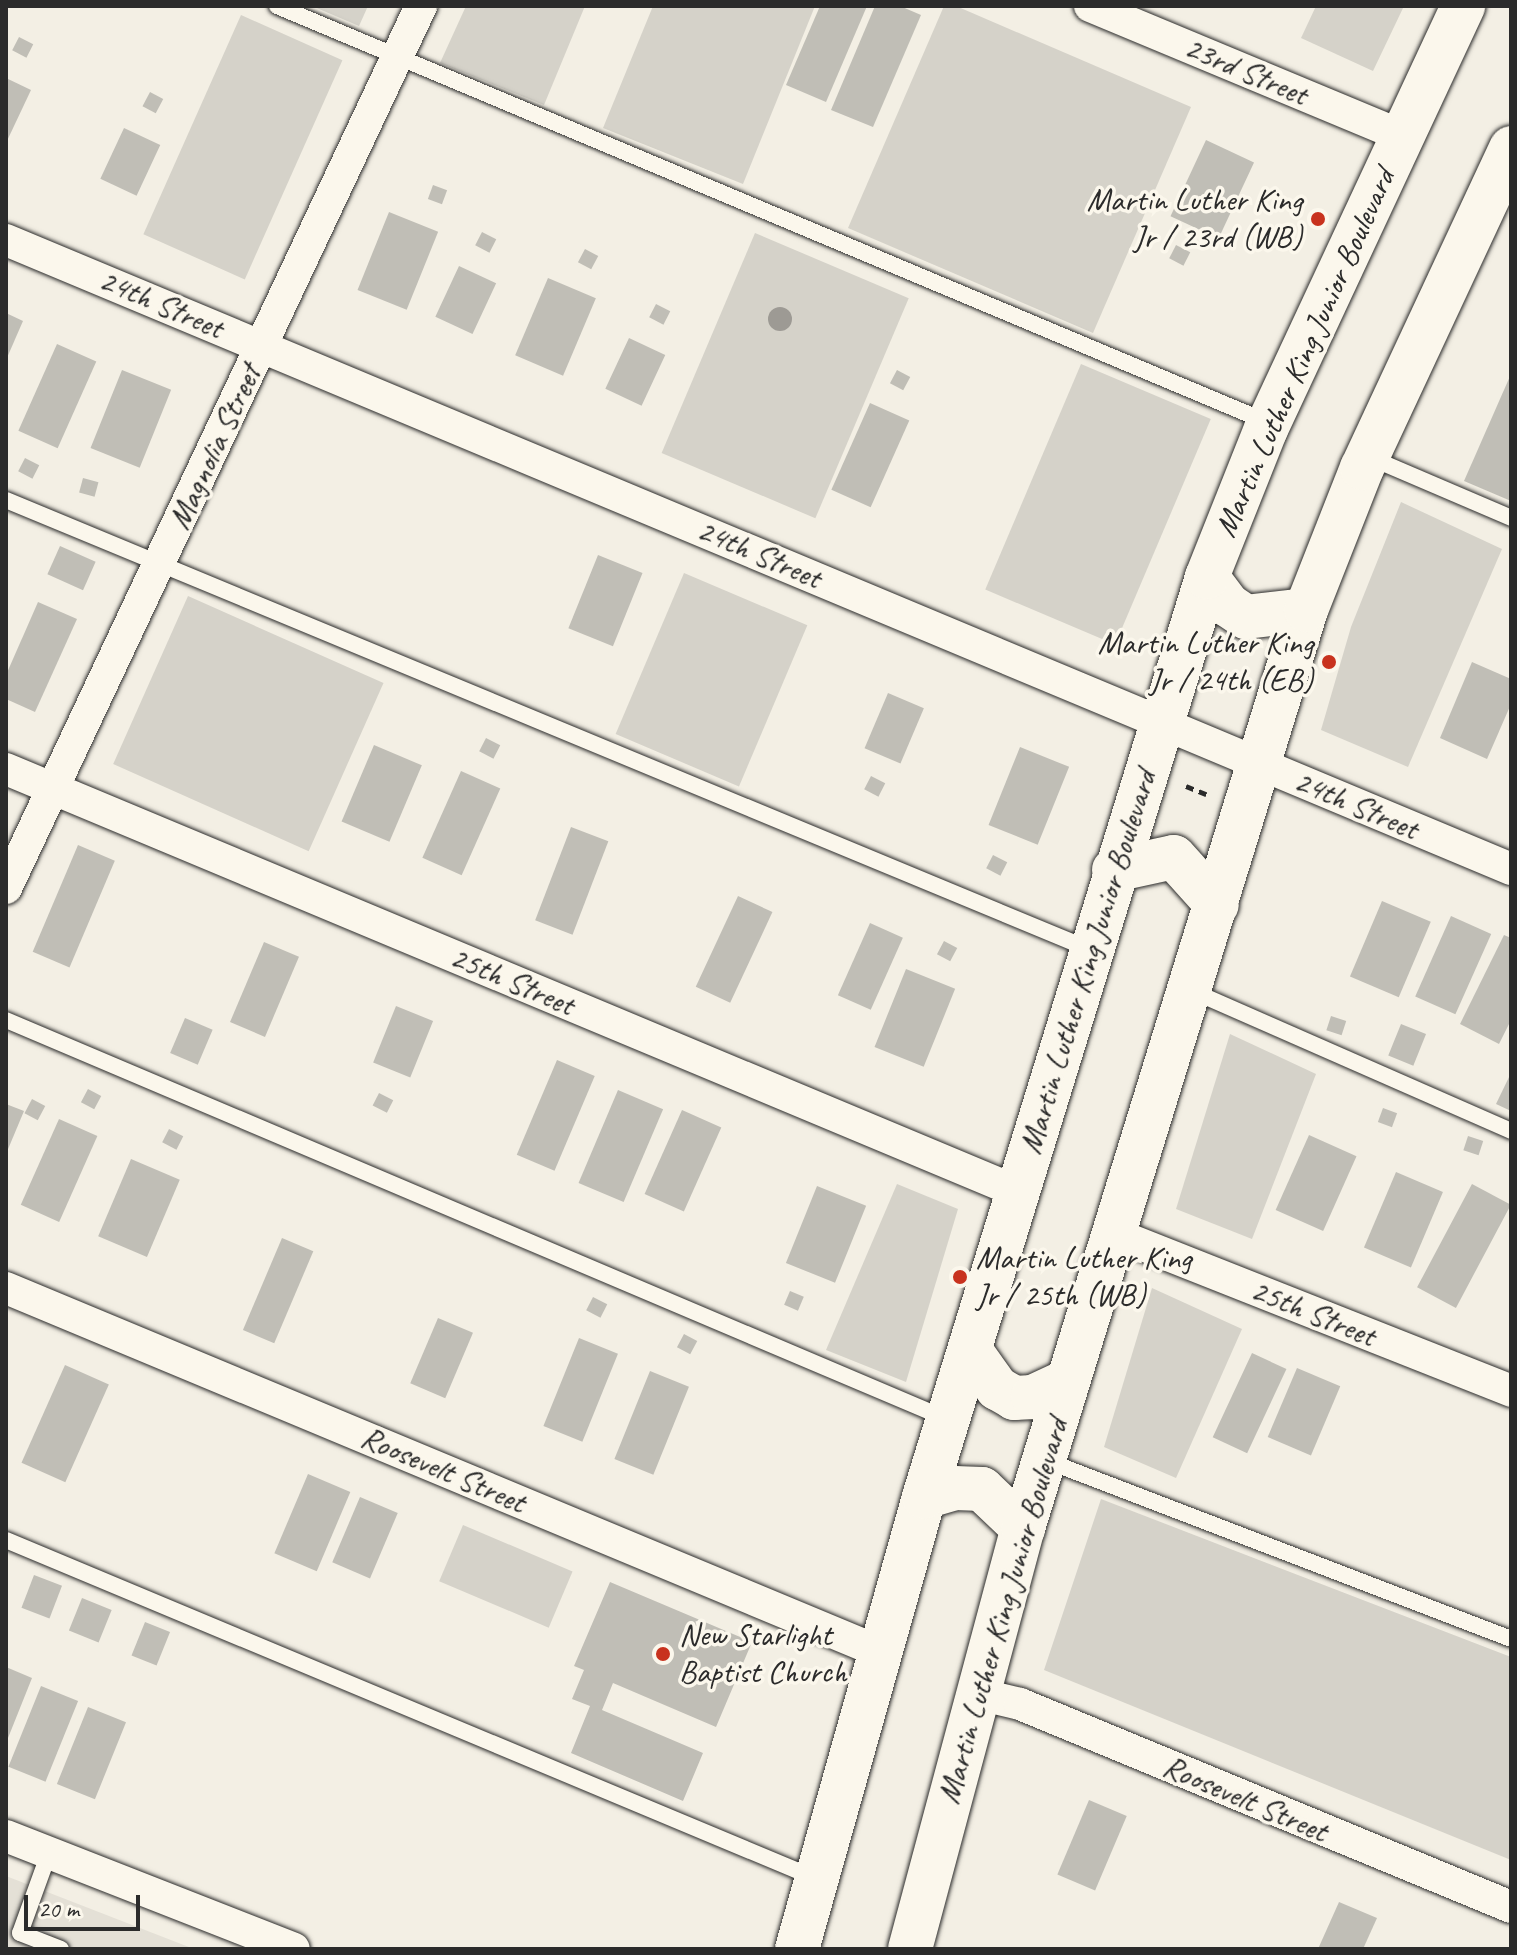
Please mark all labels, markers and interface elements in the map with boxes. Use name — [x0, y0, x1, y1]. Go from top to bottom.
street label: 23rd Street — [1179, 28, 1313, 114]
street label: Martin Luther King Junior Boulevard — [1206, 163, 1404, 543]
place label: Martin Luther King Jr / 23rd (WB) — [1088, 182, 1302, 257]
marker: Martin Luther King Jr / 23rd (WB) — [1309, 210, 1327, 228]
street label: 24th Street — [93, 261, 229, 347]
street label: Magnolia Street — [160, 359, 270, 535]
street label: 24th Street — [691, 511, 827, 597]
place label: Martin Luther King Jr / 24th (EB) — [1099, 625, 1313, 700]
marker: Martin Luther King Jr / 24th (EB) — [1320, 653, 1338, 671]
street label: 24th Street — [1288, 762, 1424, 848]
street label: Martin Luther King Junior Boulevard — [1011, 766, 1165, 1158]
street label: 25th Street — [444, 938, 580, 1024]
place label: Martin Luther King Jr / 25th (WB) — [976, 1240, 1190, 1315]
marker: Martin Luther King Jr / 25th (WB) — [951, 1268, 969, 1286]
street label: 25th Street — [1245, 1271, 1381, 1355]
street label: Martin Luther King Junior Boulevard — [930, 1414, 1076, 1808]
street label: Roosevelt Street — [355, 1418, 531, 1522]
place label: New Starlight Baptist Church — [679, 1617, 848, 1692]
marker: New Starlight Baptist Church — [654, 1645, 672, 1663]
street label: Roosevelt Street — [1157, 1747, 1333, 1851]
scale bar — [28, 1879, 144, 1929]
text: 20 m — [38, 1894, 79, 1924]

